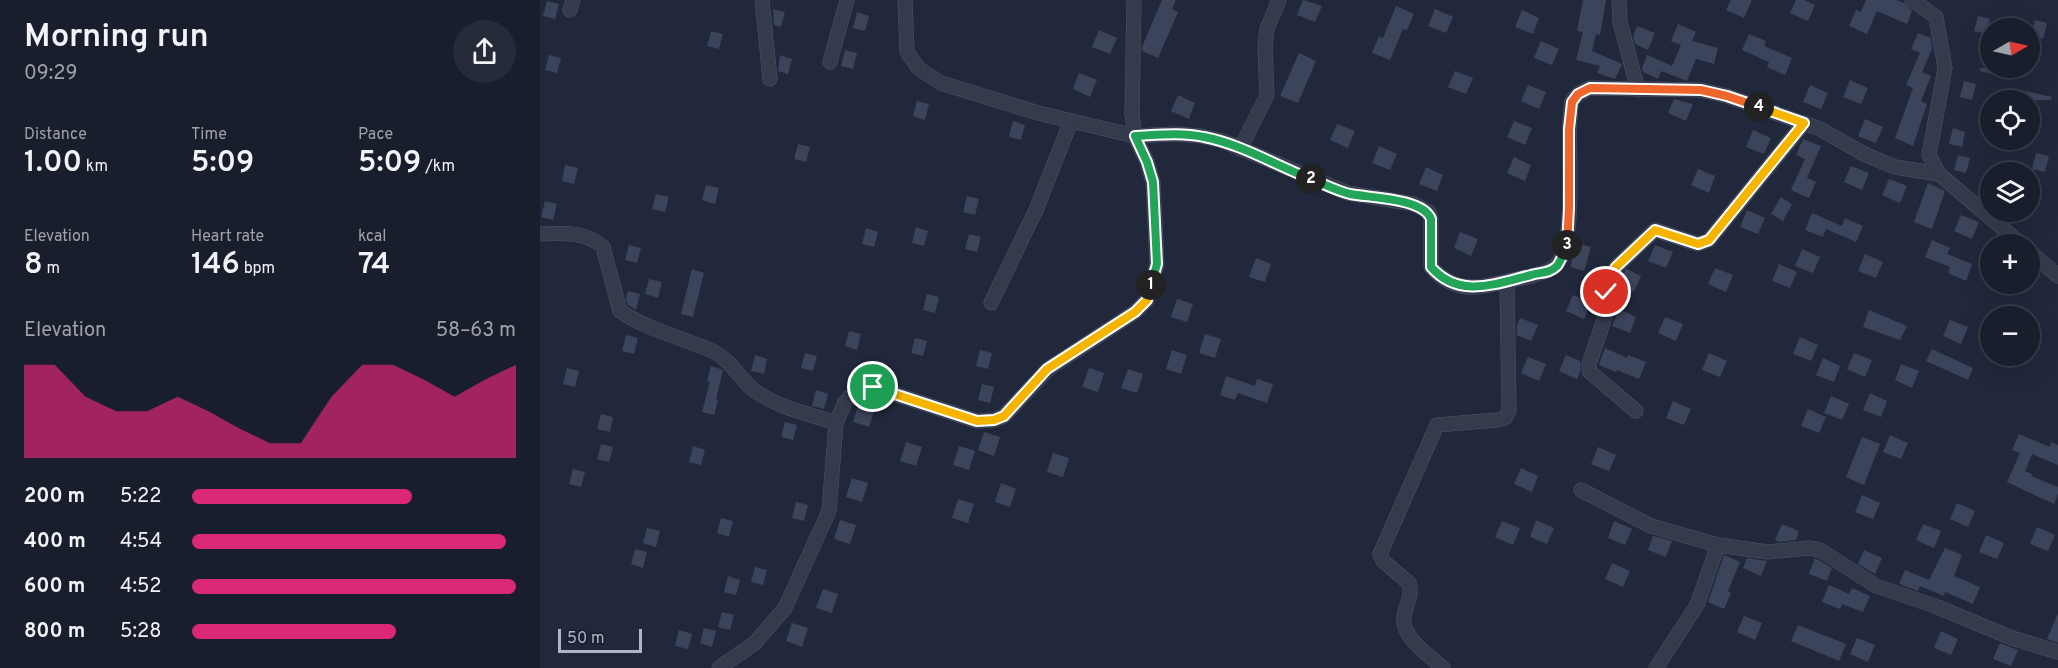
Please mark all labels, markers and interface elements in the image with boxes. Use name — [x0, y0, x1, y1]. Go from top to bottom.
text: Morning run — [24, 17, 209, 59]
north arrow — [1980, 18, 2040, 78]
map controls — [1980, 18, 2040, 366]
button: share — [453, 20, 516, 83]
text: 09:29 — [24, 61, 77, 87]
button: locate — [1980, 90, 2040, 150]
pin: 4 — [1744, 92, 1774, 122]
text: 4 — [1754, 97, 1764, 117]
text: Distance — [24, 125, 87, 145]
text: Time — [191, 125, 227, 145]
text: Pace — [358, 125, 393, 145]
text: 1.00 — [24, 145, 82, 182]
text: 5:09 — [191, 145, 254, 182]
text: 5:09 — [358, 145, 421, 182]
text: km — [82, 157, 108, 177]
text: /km — [421, 157, 455, 177]
button: layers — [1980, 162, 2040, 222]
pin: 2 — [1296, 164, 1326, 194]
text: 2 — [1306, 169, 1316, 189]
text: Elevation — [24, 227, 90, 247]
text: Heart rate — [191, 227, 264, 247]
text: kcal — [358, 227, 386, 247]
pin: 3 — [1552, 230, 1582, 260]
button: + — [1980, 234, 2040, 294]
text: 3 — [1562, 235, 1572, 255]
text: 8 — [24, 247, 43, 284]
text: 146 — [191, 247, 240, 284]
text: 74 — [358, 247, 390, 284]
text: m — [43, 259, 60, 279]
text: bpm — [240, 259, 275, 279]
pin — [1580, 266, 1631, 317]
pin: 1 — [1136, 270, 1166, 300]
text: 1 — [1148, 275, 1154, 295]
icon: check — [1589, 275, 1622, 308]
button: − — [1980, 306, 2040, 366]
text: Elevation — [24, 318, 106, 344]
text: 58–63 m — [436, 318, 516, 344]
pin — [847, 361, 898, 412]
icon: arrive — [856, 370, 889, 403]
text: 200 m — [24, 484, 85, 510]
text: 5:22 — [120, 484, 161, 510]
text: 400 m — [24, 529, 86, 555]
text: 4:54 — [120, 529, 162, 555]
text: 600 m — [24, 574, 85, 600]
text: 4:52 — [120, 574, 161, 600]
text: 800 m — [24, 619, 85, 645]
text: 5:28 — [120, 619, 161, 645]
scale bar — [558, 626, 642, 654]
text: 50 m — [567, 629, 605, 649]

